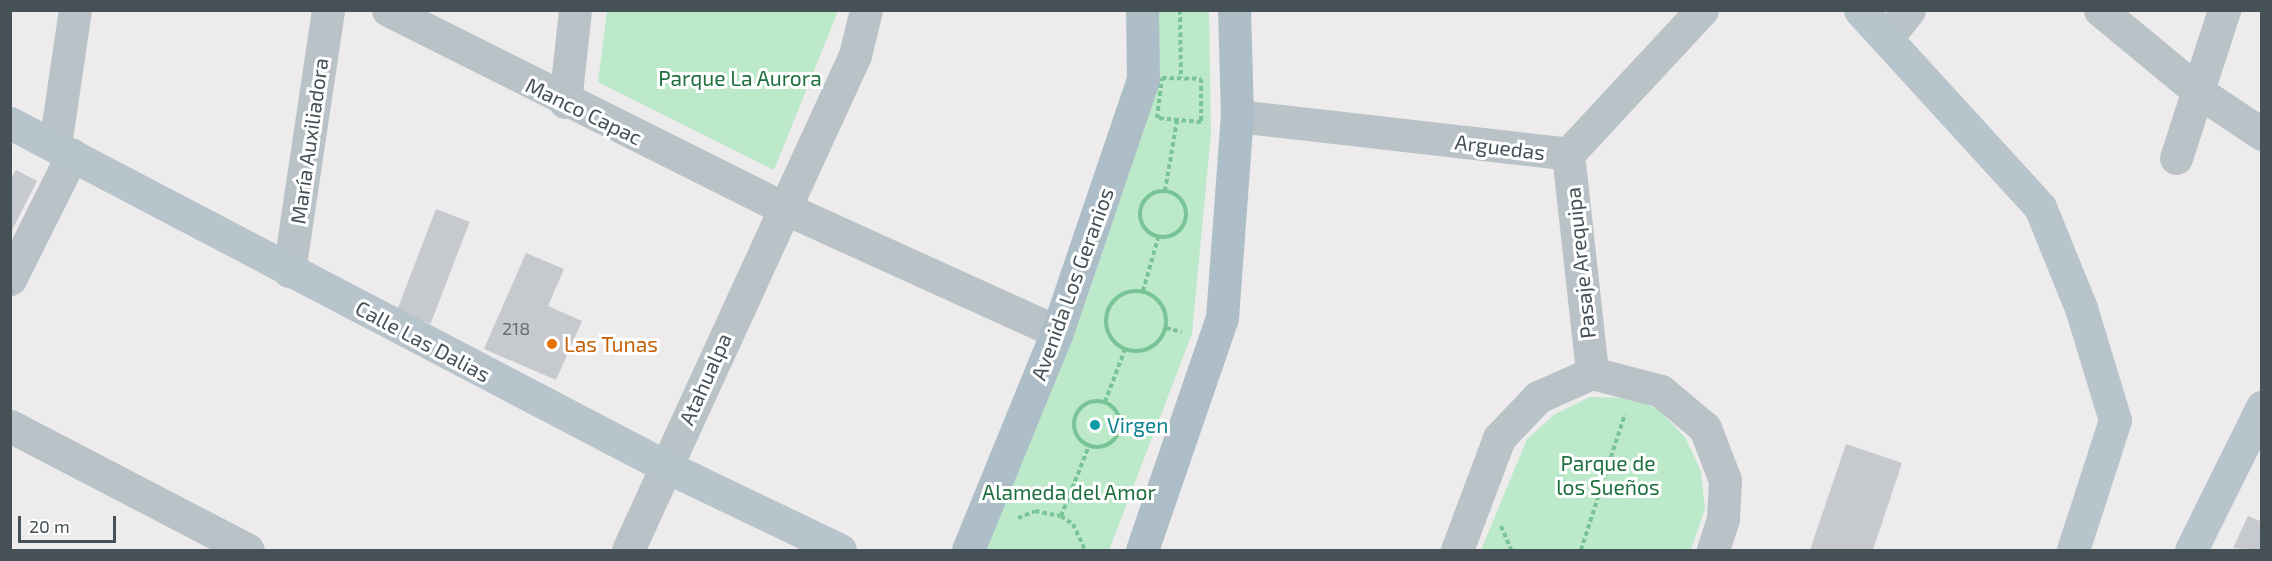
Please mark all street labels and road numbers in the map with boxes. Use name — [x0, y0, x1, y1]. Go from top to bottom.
street label: María Auxiliadora — [285, 56, 333, 226]
street label: Manco Capac — [522, 72, 646, 150]
street label: Arguedas — [1454, 129, 1546, 165]
street label: Avenida Los Geranios — [1025, 184, 1119, 384]
street label: Pasaje Arequipa — [1559, 186, 1601, 340]
street label: Calle Las Dalias — [351, 295, 495, 387]
street label: Atahualpa — [674, 329, 736, 429]

